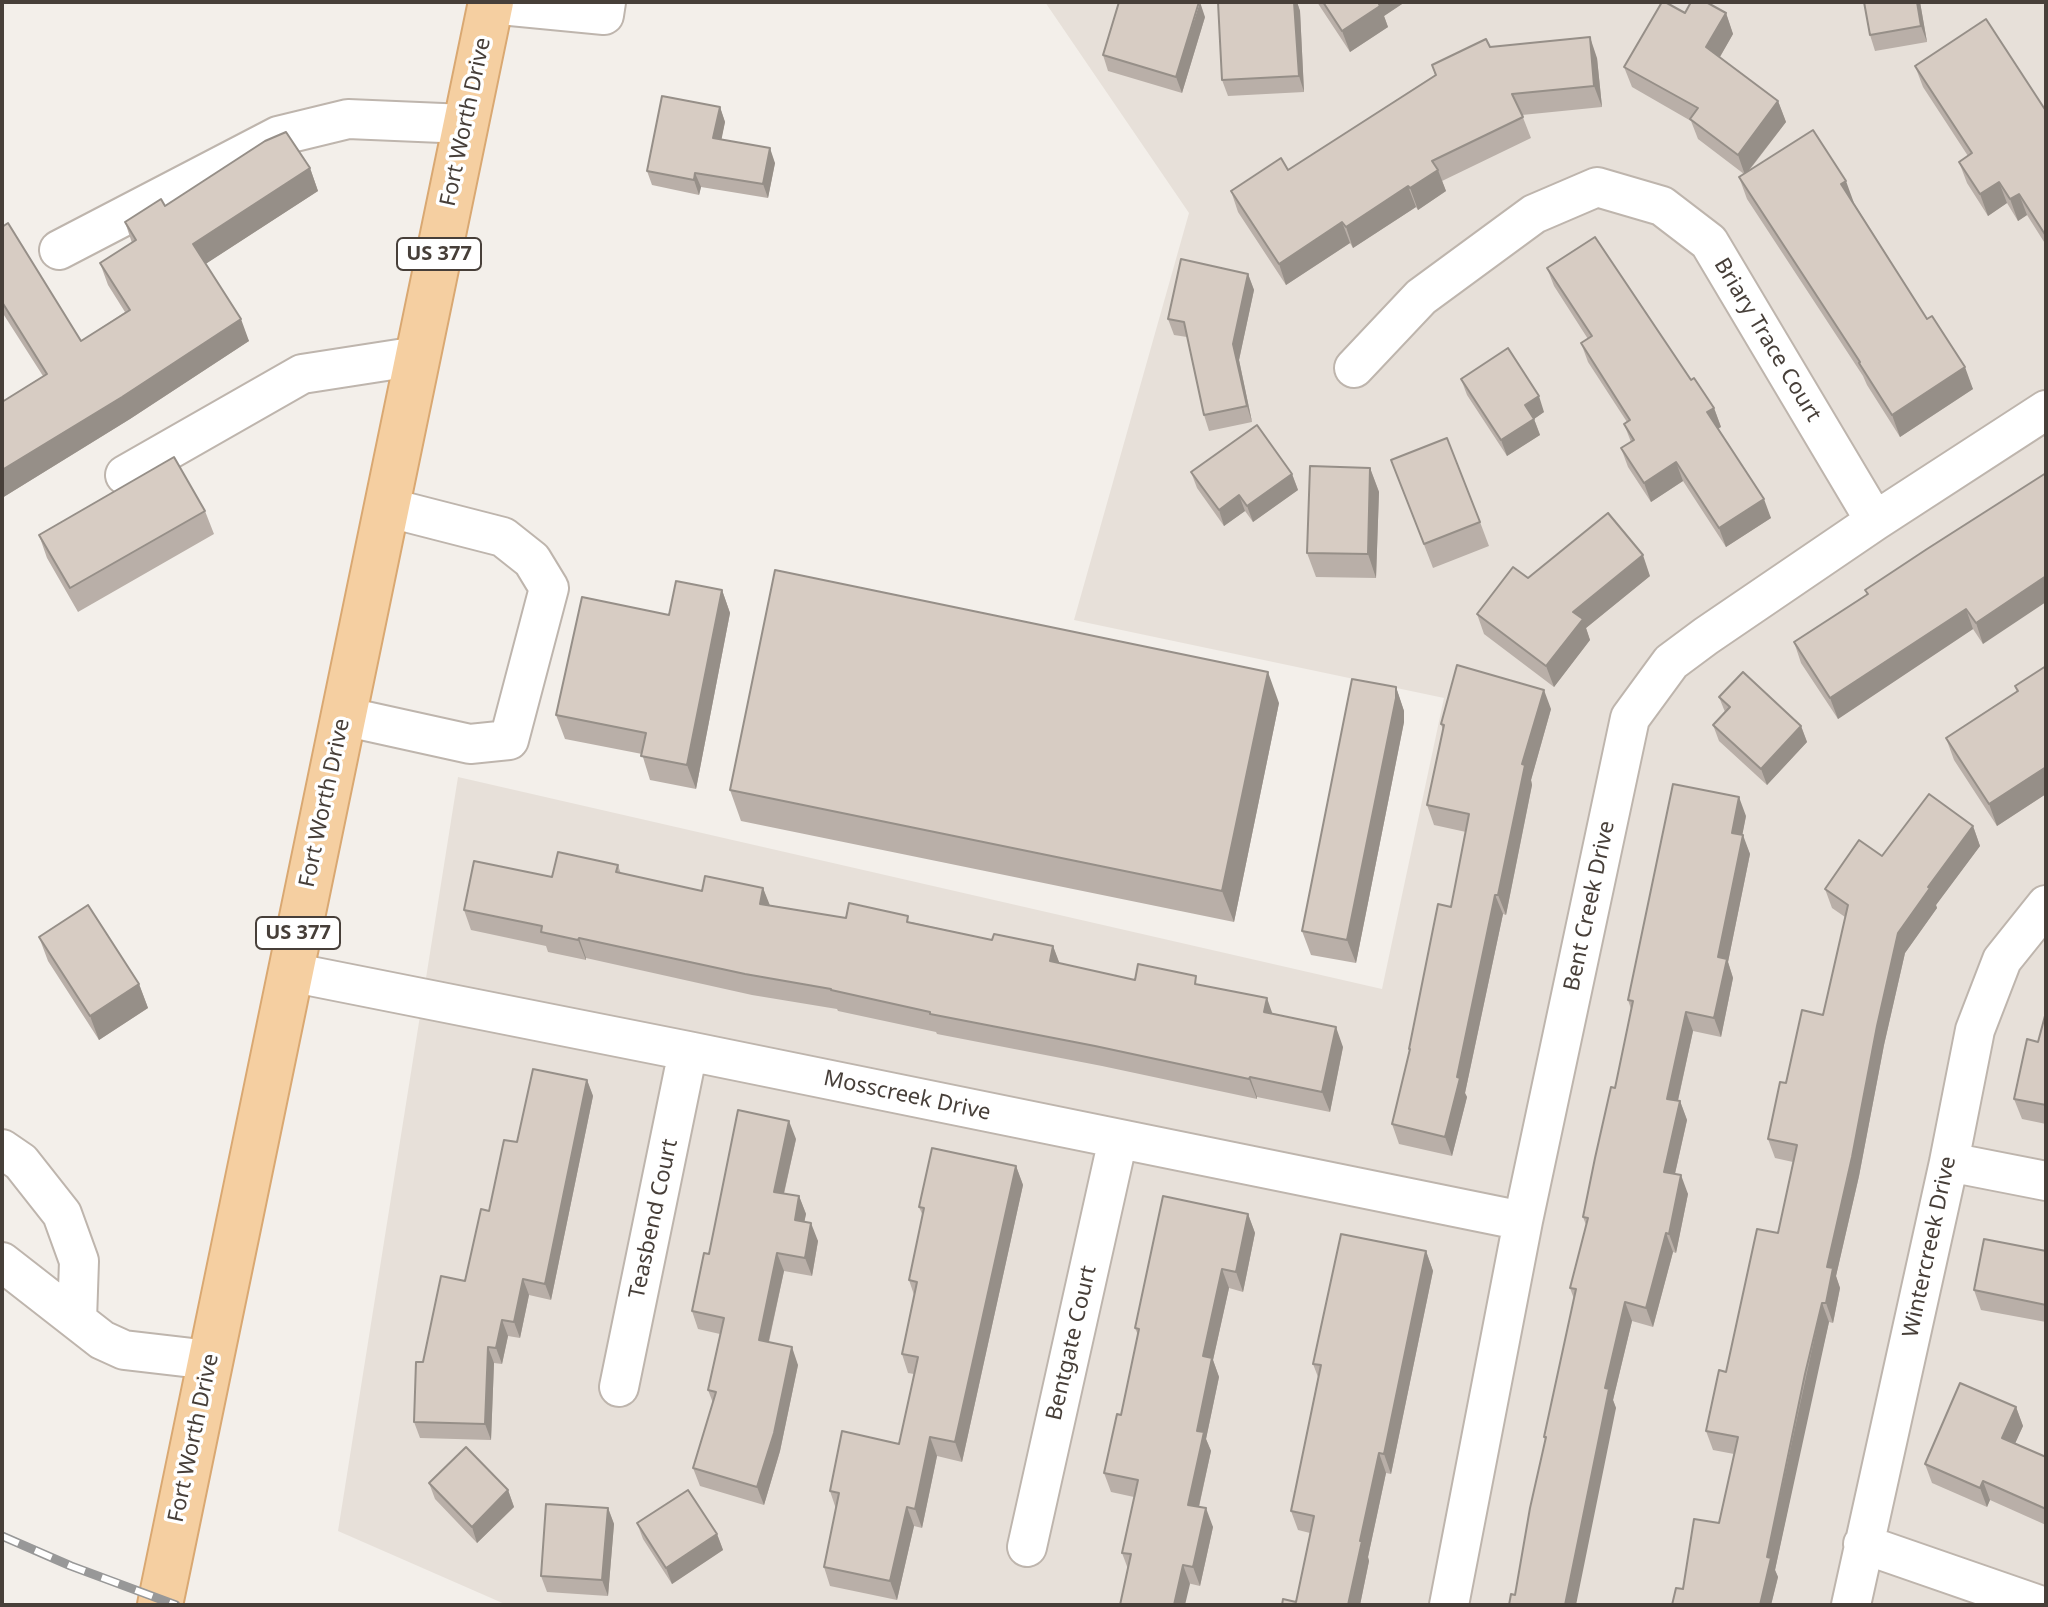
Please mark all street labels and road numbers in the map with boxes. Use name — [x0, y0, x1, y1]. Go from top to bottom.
street label: Fort Worth Drive — [435, 35, 497, 209]
road number: US 377 — [397, 238, 481, 270]
street label: Briary Trace Court — [1708, 253, 1826, 427]
street label: Fort Worth Drive — [294, 716, 356, 890]
street label: Bent Creek Drive — [1559, 819, 1621, 993]
road number: US 377 — [256, 917, 340, 949]
street label: Mosscreek Drive — [821, 1065, 993, 1127]
street label: Teasbend Court — [624, 1137, 684, 1301]
street label: Wintercreek Drive — [1898, 1154, 1962, 1340]
street label: Bentgate Court — [1041, 1263, 1103, 1423]
street label: Fort Worth Drive — [163, 1351, 225, 1525]

